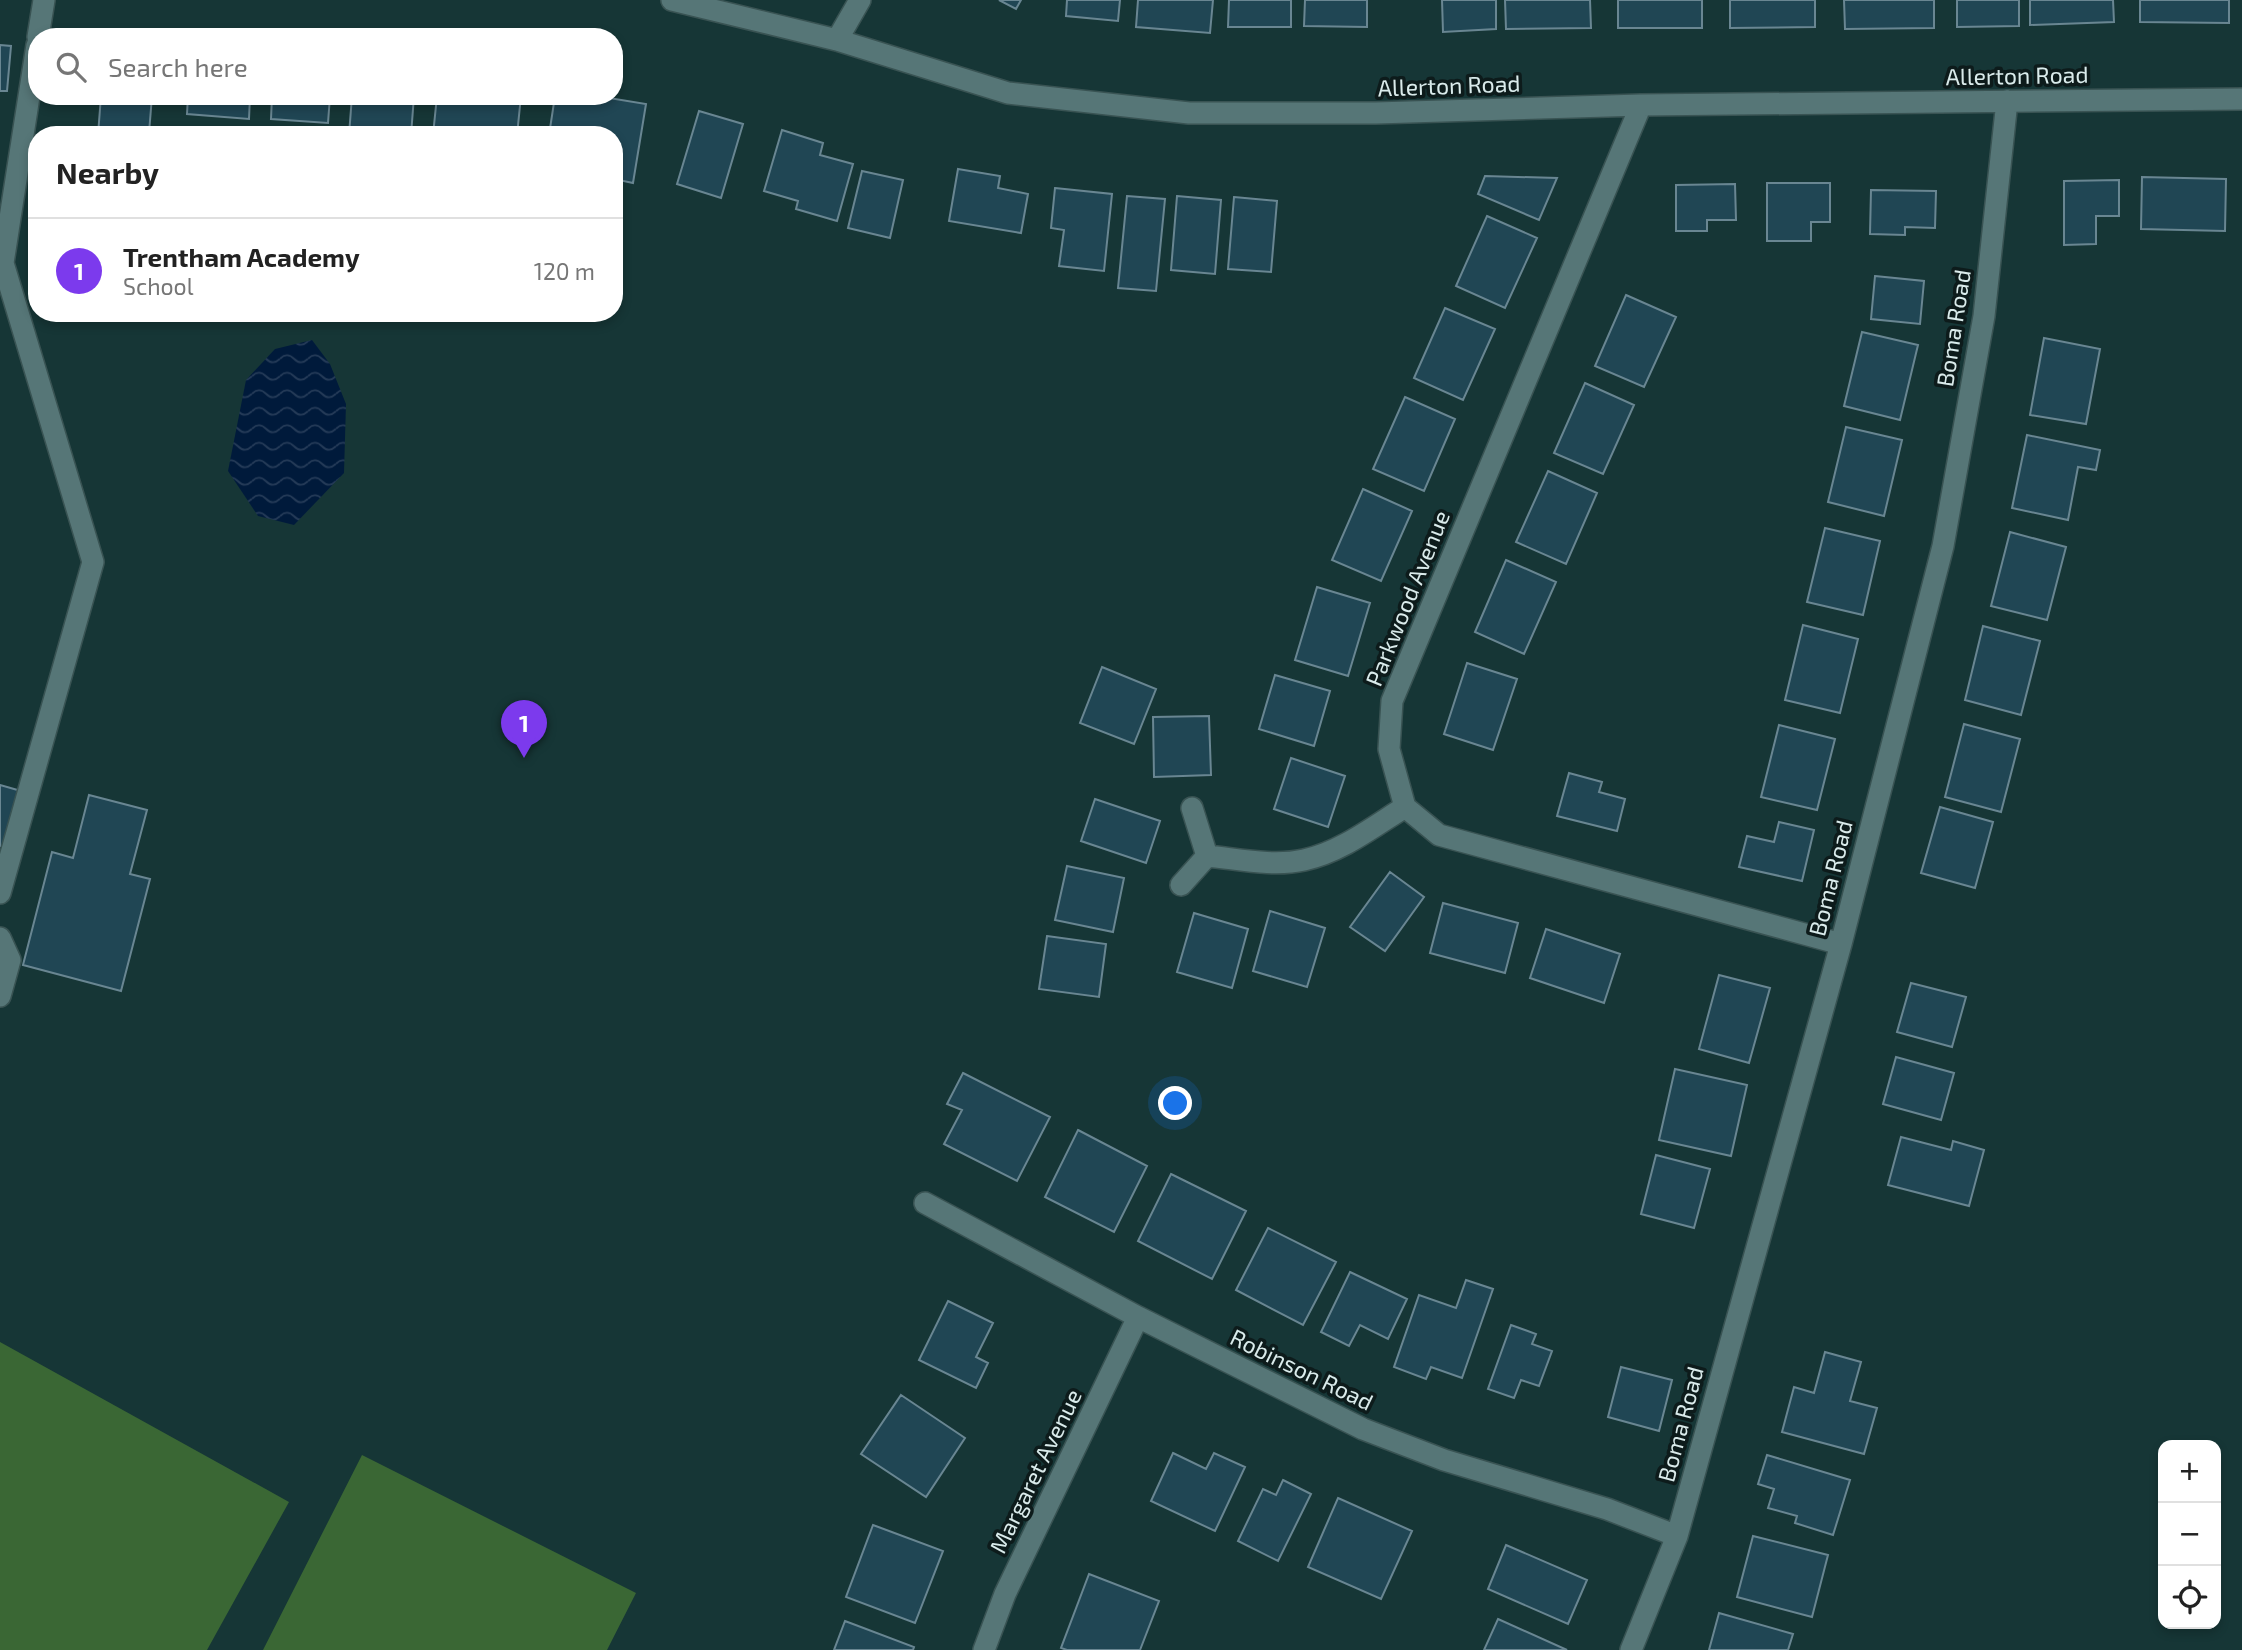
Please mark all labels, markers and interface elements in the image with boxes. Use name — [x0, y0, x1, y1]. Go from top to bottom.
search box — [28, 28, 623, 105]
icon: search — [52, 48, 90, 86]
text: Search here — [108, 51, 248, 82]
street label: Allerton Road — [1945, 60, 2089, 90]
street label: Allerton Road — [1377, 69, 1521, 101]
text: Nearby — [56, 154, 159, 190]
text: Trentham Academy — [123, 241, 360, 272]
text: 1 — [74, 257, 84, 285]
text: 120 m — [534, 257, 595, 285]
street label: Boma Road — [1930, 267, 1976, 389]
text: School — [123, 272, 193, 300]
street label: Parkwood Avenue — [1359, 506, 1455, 690]
pin: 1 — [501, 700, 547, 758]
street label: Boma Road — [1802, 817, 1858, 939]
your location — [1158, 1086, 1192, 1120]
street label: Robinson Road — [1226, 1322, 1378, 1416]
street label: Boma Road — [1651, 1363, 1709, 1485]
street label: Margaret Avenue — [983, 1384, 1087, 1558]
map controls — [2158, 1440, 2221, 1629]
button: + — [2158, 1440, 2221, 1503]
button: − — [2158, 1503, 2221, 1566]
button: locate — [2158, 1566, 2221, 1629]

